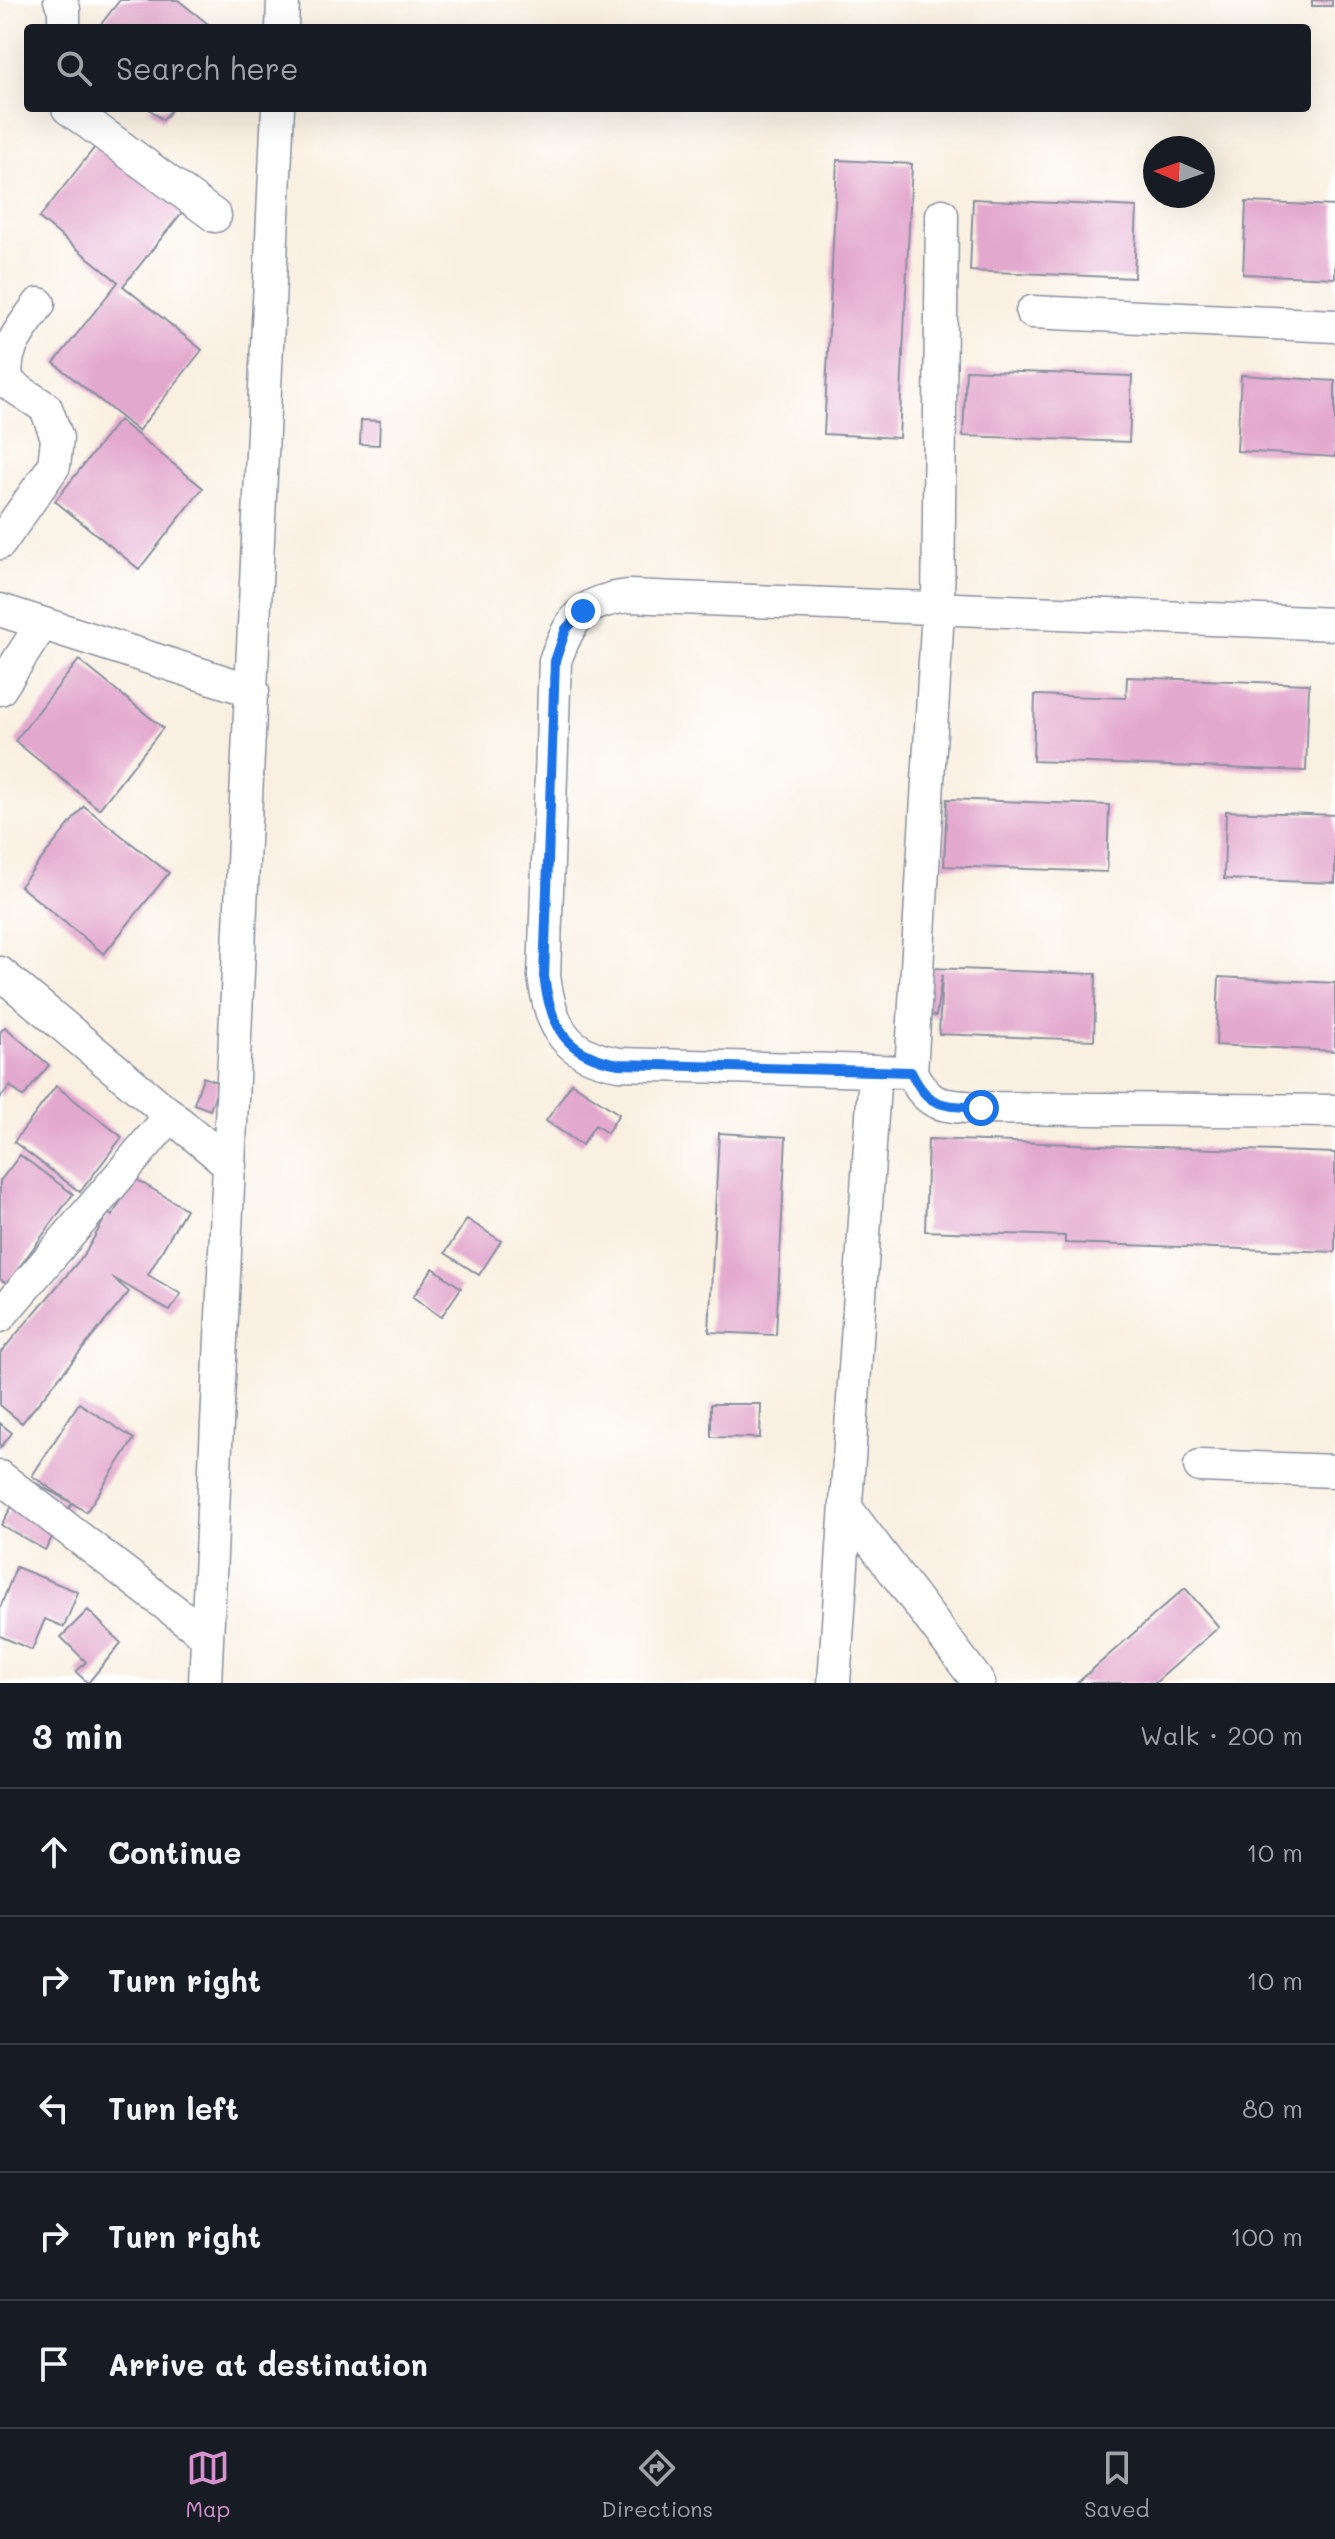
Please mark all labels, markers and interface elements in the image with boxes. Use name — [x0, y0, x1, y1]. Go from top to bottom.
search box — [24, 24, 1311, 112]
icon: search — [52, 46, 96, 90]
text: Search here — [116, 48, 299, 88]
north arrow — [1143, 136, 1215, 208]
route end — [565, 593, 601, 629]
route start — [963, 1090, 999, 1126]
text: 3 min — [32, 1713, 123, 1758]
text: Walk · 200 m — [1140, 1718, 1303, 1752]
icon: ahead — [32, 1830, 76, 1874]
text: Continue — [108, 1832, 241, 1872]
text: 10 m — [1246, 1835, 1303, 1869]
icon: right — [32, 1958, 76, 2002]
text: Turn right — [108, 1960, 261, 2000]
text: 10 m — [1246, 1963, 1303, 1997]
icon: left — [32, 2086, 76, 2130]
text: Turn left — [108, 2088, 239, 2128]
text: 80 m — [1242, 2091, 1303, 2125]
icon: right — [32, 2214, 76, 2258]
text: Turn right — [108, 2216, 261, 2256]
text: 100 m — [1230, 2219, 1303, 2253]
icon: arrive — [32, 2342, 76, 2386]
text: Arrive at destination — [108, 2344, 428, 2384]
tab: Map — [186, 2446, 230, 2523]
tab: Directions — [601, 2446, 713, 2523]
tab: Saved — [1084, 2446, 1149, 2523]

